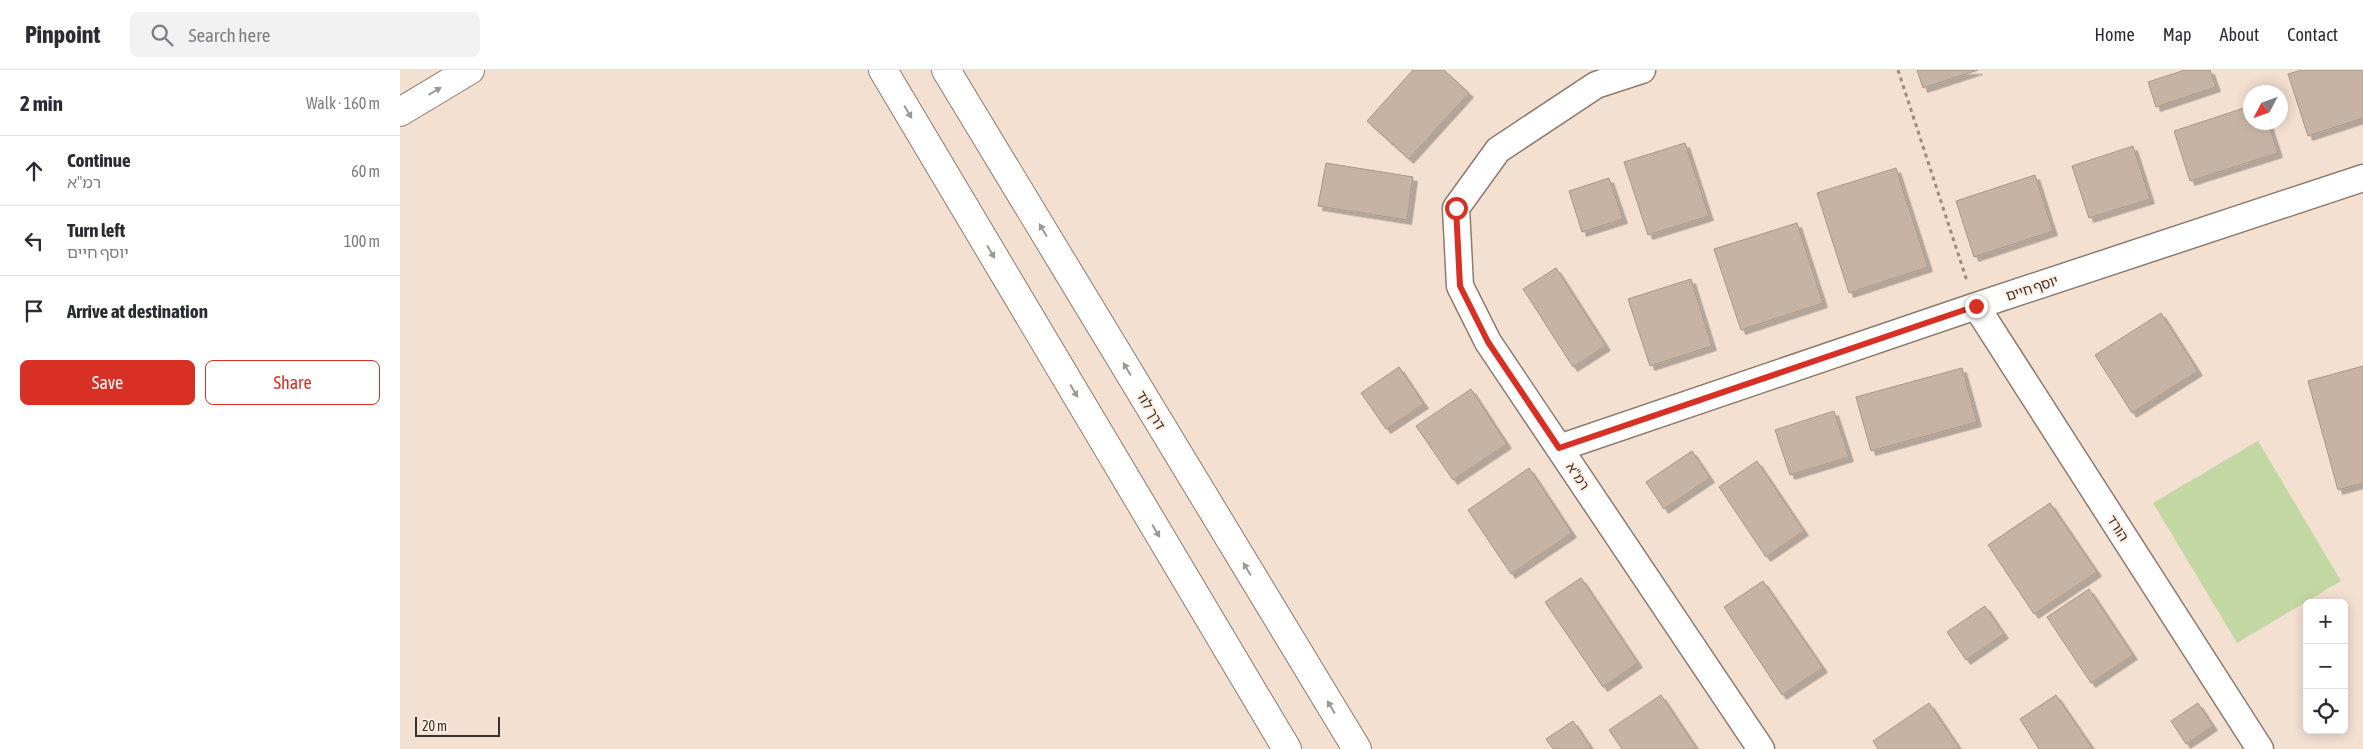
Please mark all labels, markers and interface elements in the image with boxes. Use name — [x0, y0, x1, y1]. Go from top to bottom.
search box — [130, 12, 480, 57]
text: Pinpoint — [25, 21, 100, 48]
icon: search — [148, 21, 176, 49]
text: Search here — [188, 24, 270, 46]
text: Home — [2095, 24, 2135, 45]
text: Map — [2163, 24, 2192, 45]
text: About — [2220, 24, 2259, 45]
text: Contact — [2287, 24, 2338, 45]
north arrow — [2243, 85, 2288, 130]
one-way arrow — [428, 86, 441, 95]
text: 2 min — [20, 91, 63, 115]
text: Walk · 160 m — [306, 94, 380, 112]
one-way arrow — [903, 105, 912, 118]
text: Continue — [67, 149, 131, 171]
icon: ahead — [20, 157, 48, 185]
text: 60 m — [351, 162, 380, 180]
text: רמ"א — [67, 173, 101, 191]
route start — [1445, 197, 1468, 220]
text: Turn left — [67, 219, 125, 241]
one-way arrow — [1039, 224, 1048, 237]
icon: left — [20, 227, 48, 255]
text: 100 m — [344, 232, 380, 250]
text: יוסף חיים — [67, 243, 129, 261]
one-way arrow — [986, 245, 995, 258]
street label: יוסף חיים — [2004, 272, 2060, 304]
route end — [1965, 295, 1988, 318]
icon: arrive — [20, 297, 48, 325]
text: Arrive at destination — [67, 300, 208, 322]
button: Save — [20, 360, 195, 405]
button: Share — [205, 360, 380, 405]
one-way arrow — [1122, 363, 1132, 376]
one-way arrow — [1069, 385, 1078, 398]
street label: דרך לוד — [1133, 388, 1169, 433]
street label: רמ"א — [1563, 459, 1593, 493]
street label: הורד — [2104, 512, 2132, 544]
one-way arrow — [1152, 525, 1161, 538]
one-way arrow — [1243, 562, 1252, 575]
map controls — [2303, 599, 2348, 734]
button: + — [2303, 599, 2348, 644]
button: − — [2303, 644, 2348, 689]
button: locate — [2303, 689, 2348, 734]
one-way arrow — [1327, 701, 1336, 714]
scale bar — [415, 714, 500, 737]
text: 20 m — [422, 718, 447, 734]

